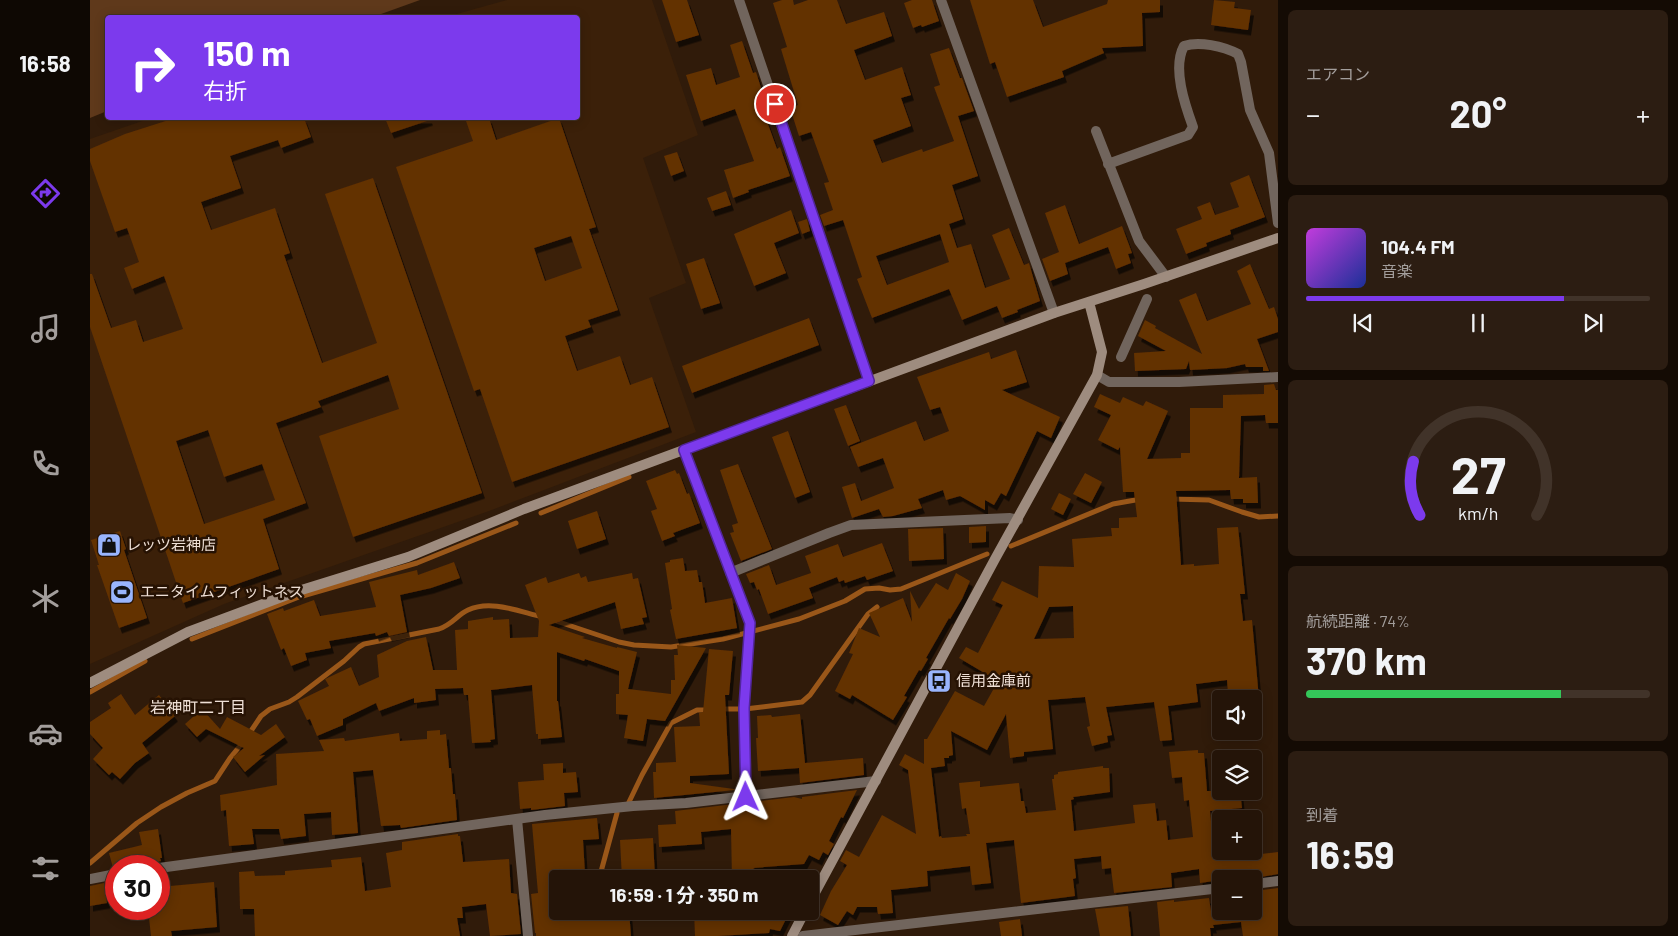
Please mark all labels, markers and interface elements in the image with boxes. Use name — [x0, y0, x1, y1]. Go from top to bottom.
text: 150 m — [203, 31, 290, 73]
icon: right — [120, 35, 185, 100]
text: 16:58 — [19, 50, 71, 76]
text: エアコン — [1306, 64, 1370, 83]
text: 右折 — [203, 77, 247, 103]
pin — [754, 83, 796, 125]
icon: arrive — [761, 90, 789, 118]
text: 20° — [1449, 90, 1507, 136]
text: − — [1306, 97, 1320, 131]
text: + — [1636, 97, 1650, 131]
icon: directions — [28, 176, 63, 211]
text: 104.4 FM — [1381, 235, 1455, 258]
text: 音楽 — [1381, 261, 1413, 280]
icon: previous — [1349, 309, 1377, 337]
icon: pause — [1464, 309, 1492, 337]
icon: next — [1579, 309, 1607, 337]
icon: music — [28, 311, 63, 346]
text: 27 — [1451, 442, 1506, 504]
icon: phone — [28, 446, 63, 481]
text: km/h — [1458, 502, 1498, 524]
shop icon: レッツ岩神店 — [96, 532, 122, 558]
place label: レッツ岩神店 — [126, 535, 216, 553]
sports icon: エニタイムフィットネス — [109, 579, 135, 605]
icon: climate — [28, 581, 63, 616]
place label: エニタイムフィットネス — [140, 582, 304, 600]
text: 航続距離 · 74% — [1306, 611, 1410, 630]
text: 370 km — [1306, 637, 1427, 683]
bus stop icon: 信用金庫前 — [926, 668, 952, 694]
place label: 信用金庫前 — [956, 671, 1031, 689]
map controls — [1212, 690, 1262, 920]
button: sound — [1212, 690, 1262, 740]
district label: 岩神町二丁目 — [150, 697, 246, 716]
icon: car — [28, 716, 63, 751]
button: layers — [1212, 750, 1262, 800]
position arrow — [719, 770, 771, 822]
text: 到着 — [1306, 805, 1338, 824]
button: + — [1212, 810, 1262, 860]
text: 16:59 — [1306, 831, 1394, 877]
icon: filters — [28, 851, 63, 886]
speed limit sign: 30 — [105, 855, 170, 920]
button: − — [1212, 870, 1262, 920]
text: 16:59 · 1 分 · 350 m — [610, 883, 758, 906]

